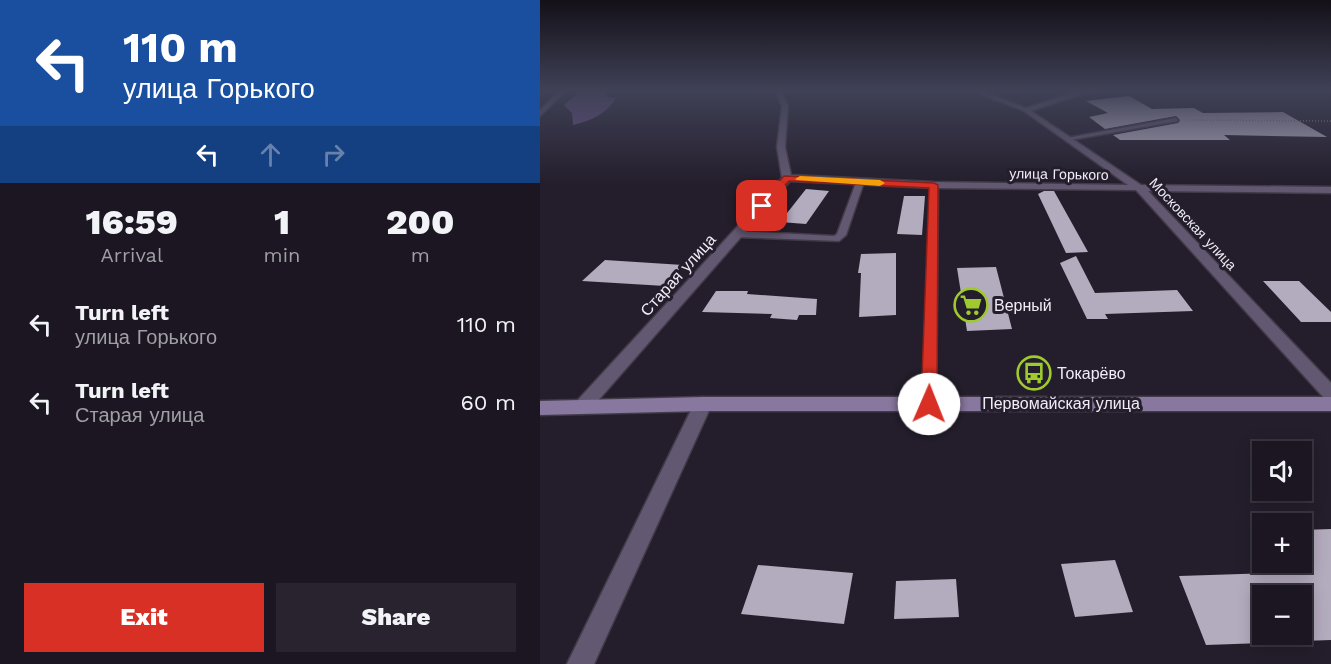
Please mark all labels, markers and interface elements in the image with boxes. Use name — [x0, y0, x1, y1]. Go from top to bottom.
text: 110 m — [123, 23, 238, 72]
icon: left — [24, 24, 102, 102]
text: улица Горького — [123, 73, 315, 105]
icon: left — [191, 138, 224, 171]
icon: ahead — [254, 138, 287, 171]
icon: right — [317, 138, 350, 171]
street label: улица Горького — [1009, 165, 1109, 183]
street label: Московская улица — [1146, 175, 1240, 273]
pin — [736, 180, 787, 231]
icon: arrive — [745, 189, 778, 222]
text: 16:59 — [86, 201, 178, 243]
text: 1 — [274, 201, 290, 243]
text: 200 — [386, 201, 454, 243]
street label: Старая улица — [636, 230, 720, 320]
text: Arrival — [101, 243, 163, 267]
text: min — [264, 243, 300, 267]
text: m — [411, 243, 430, 267]
supermarket icon: Верный — [953, 287, 989, 323]
place label: Верный — [994, 296, 1052, 315]
text: Turn left — [75, 300, 169, 325]
icon: left — [24, 308, 57, 341]
text: 110 m — [457, 312, 516, 337]
text: улица Горького — [75, 325, 217, 349]
bus stop icon: Токарёво — [1016, 355, 1052, 391]
place label: Токарёво — [1057, 364, 1126, 383]
position arrow — [897, 372, 961, 436]
text: Turn left — [75, 378, 169, 403]
icon: left — [24, 386, 57, 419]
text: 60 m — [460, 390, 516, 415]
street label: Первомайская улица — [982, 394, 1140, 413]
text: Старая улица — [75, 403, 204, 427]
map controls — [1252, 441, 1312, 645]
button: sound — [1252, 441, 1312, 501]
button: + — [1252, 513, 1312, 573]
button: Exit — [24, 583, 264, 652]
button: Share — [276, 583, 516, 652]
button: − — [1252, 585, 1312, 645]

